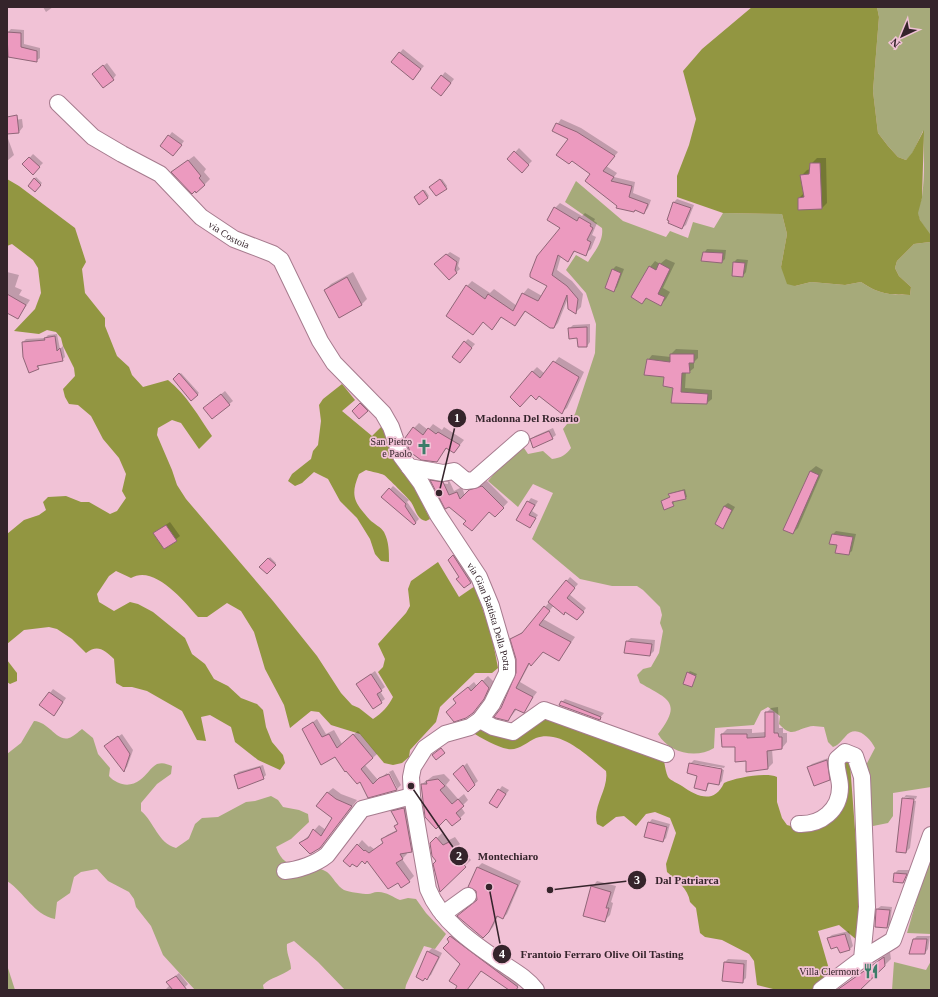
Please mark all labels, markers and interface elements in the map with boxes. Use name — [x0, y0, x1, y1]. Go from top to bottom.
north arrow — [882, 16, 922, 56]
text: N — [888, 36, 902, 50]
street label: via Costoia — [206, 219, 251, 251]
callout: Madonna Del Rosario — [447, 407, 587, 430]
text: 1 — [454, 411, 460, 425]
text: Madonna Del Rosario — [475, 412, 579, 424]
place label: San Pietro e Paolo — [371, 436, 412, 459]
church icon: San Pietro e Paolo — [415, 438, 433, 456]
street label: via Gian Battista Della Porta — [465, 560, 512, 671]
callout: Montechiaro — [449, 845, 546, 868]
text: 2 — [456, 849, 462, 863]
text: Montechiaro — [478, 850, 539, 862]
callout: Dal Patriarca — [627, 868, 727, 891]
text: 3 — [634, 873, 640, 887]
text: Dal Patriarca — [655, 874, 719, 886]
callout: Frantoio Ferraro Olive Oil Tasting — [492, 942, 692, 965]
text: 4 — [499, 947, 505, 961]
text: Frantoio Ferraro Olive Oil Tasting — [521, 948, 684, 960]
restaurant icon: Villa Clermont — [862, 962, 880, 980]
place label: Villa Clermont — [799, 966, 859, 977]

